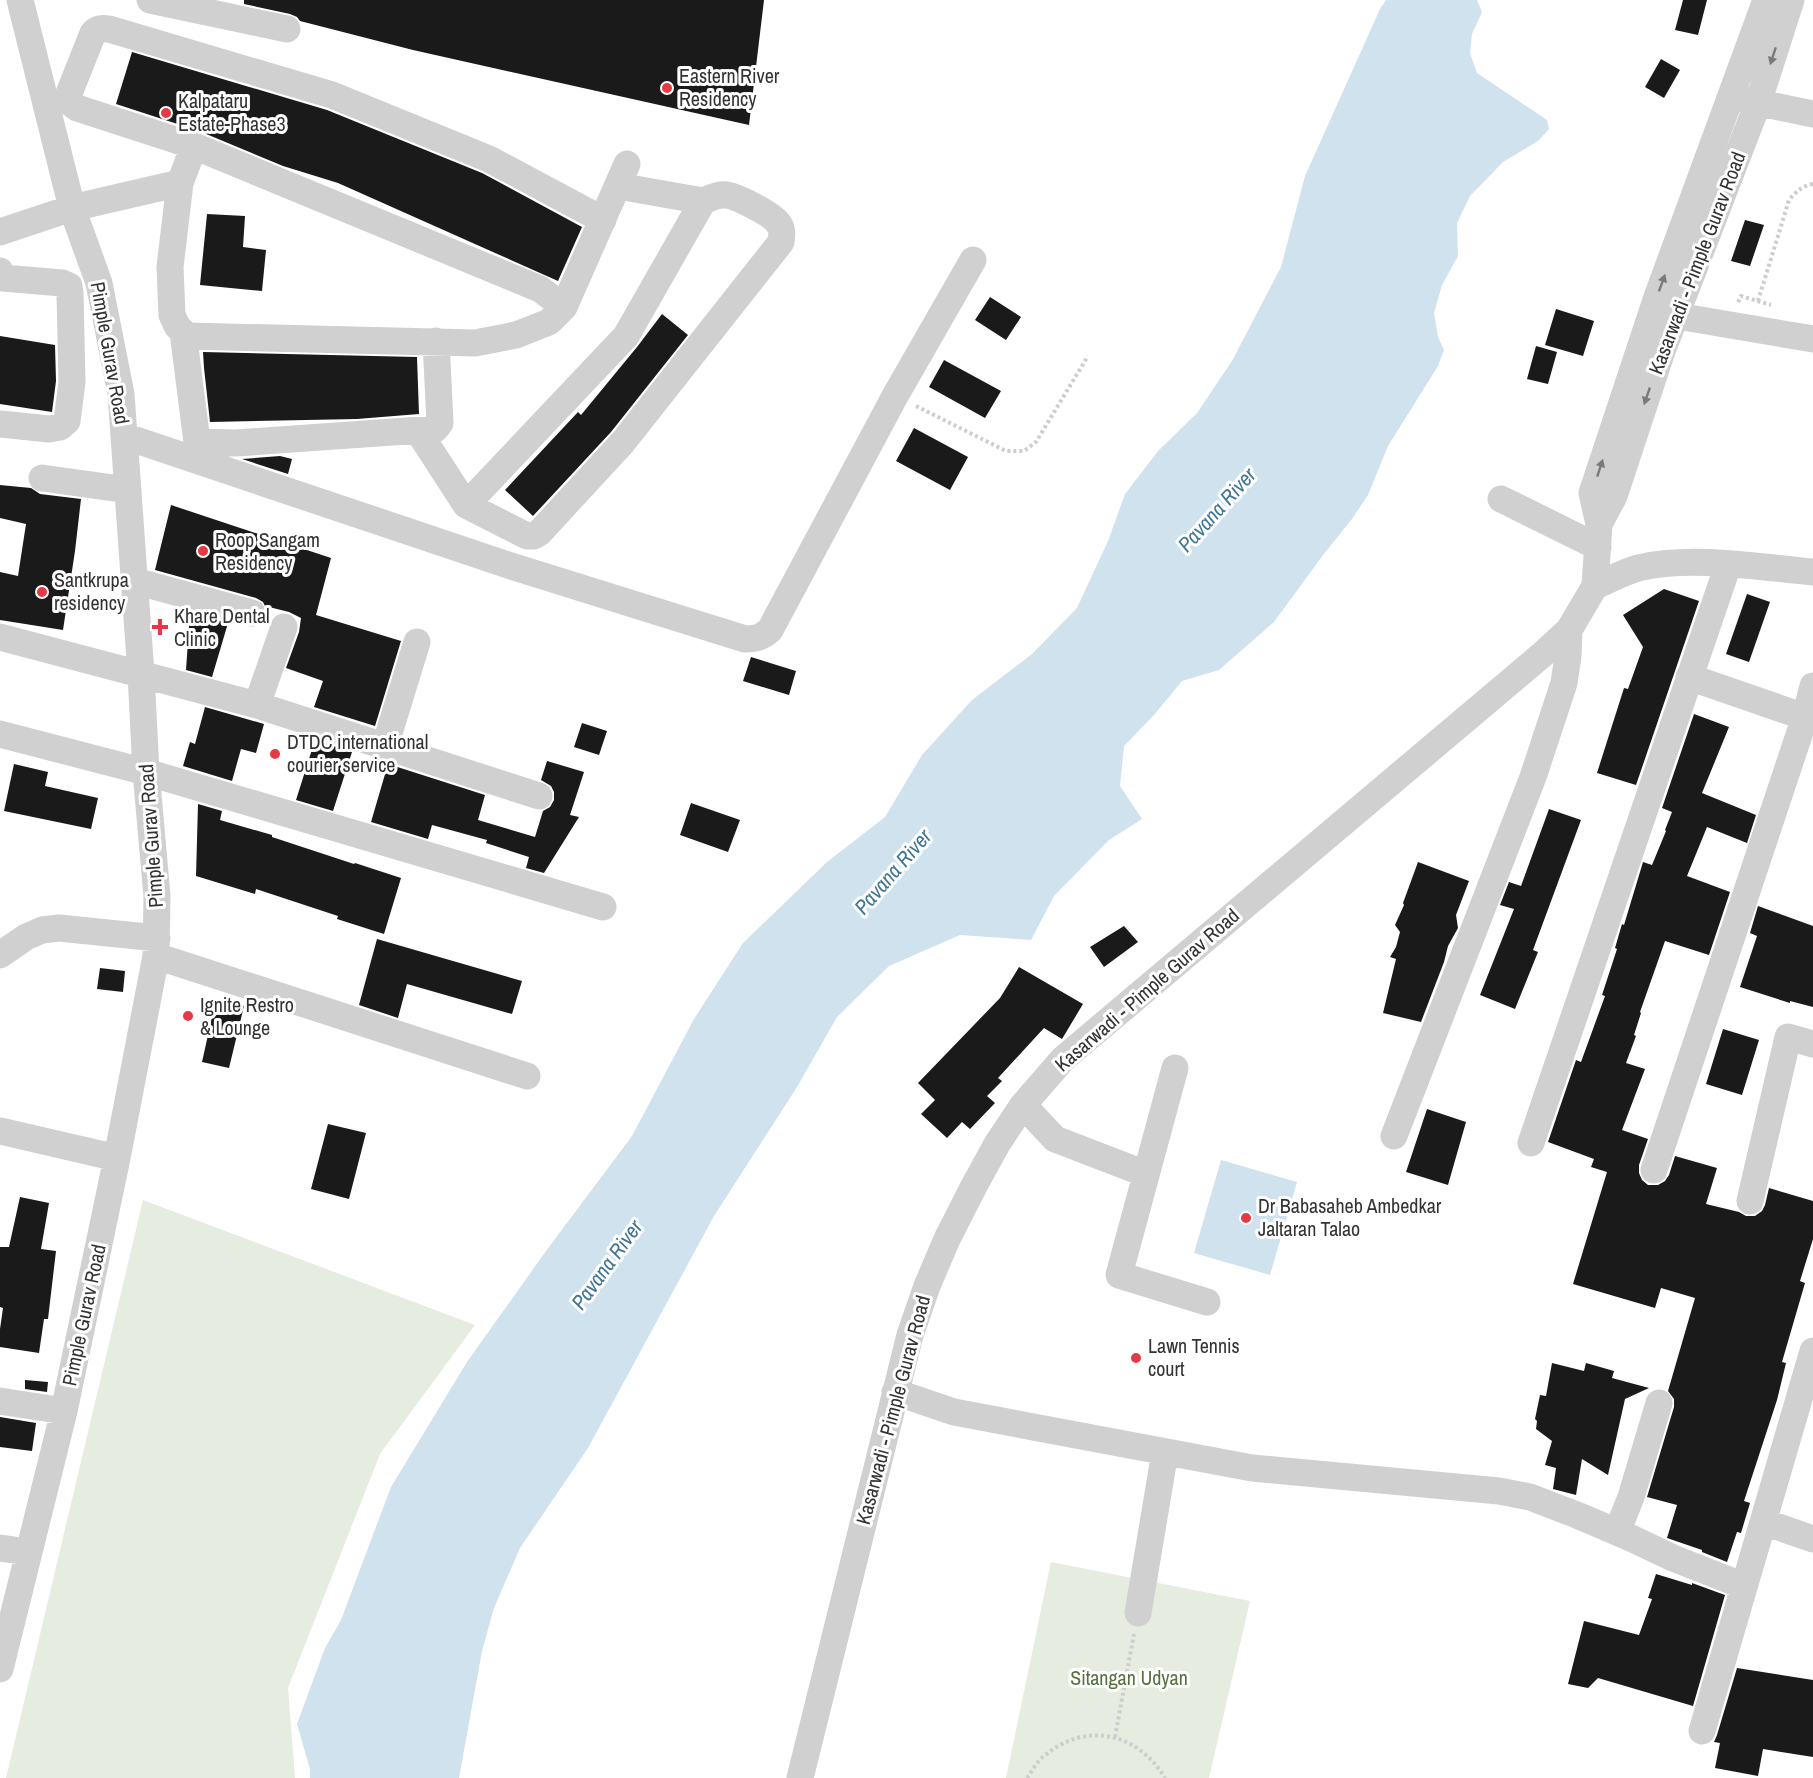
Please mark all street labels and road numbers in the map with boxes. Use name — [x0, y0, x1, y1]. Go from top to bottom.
street label: Kasarwadi - Pimple Gurav Road — [1642, 148, 1751, 378]
street label: Pimple Gurav Road — [85, 280, 136, 426]
street label: Pimple Gurav Road — [132, 763, 169, 909]
street label: Kasarwadi - Pimple Gurav Road — [1049, 902, 1245, 1077]
street label: Pimple Gurav Road — [55, 1242, 112, 1388]
street label: Kasarwadi - Pimple Gurav Road — [849, 1292, 936, 1527]

